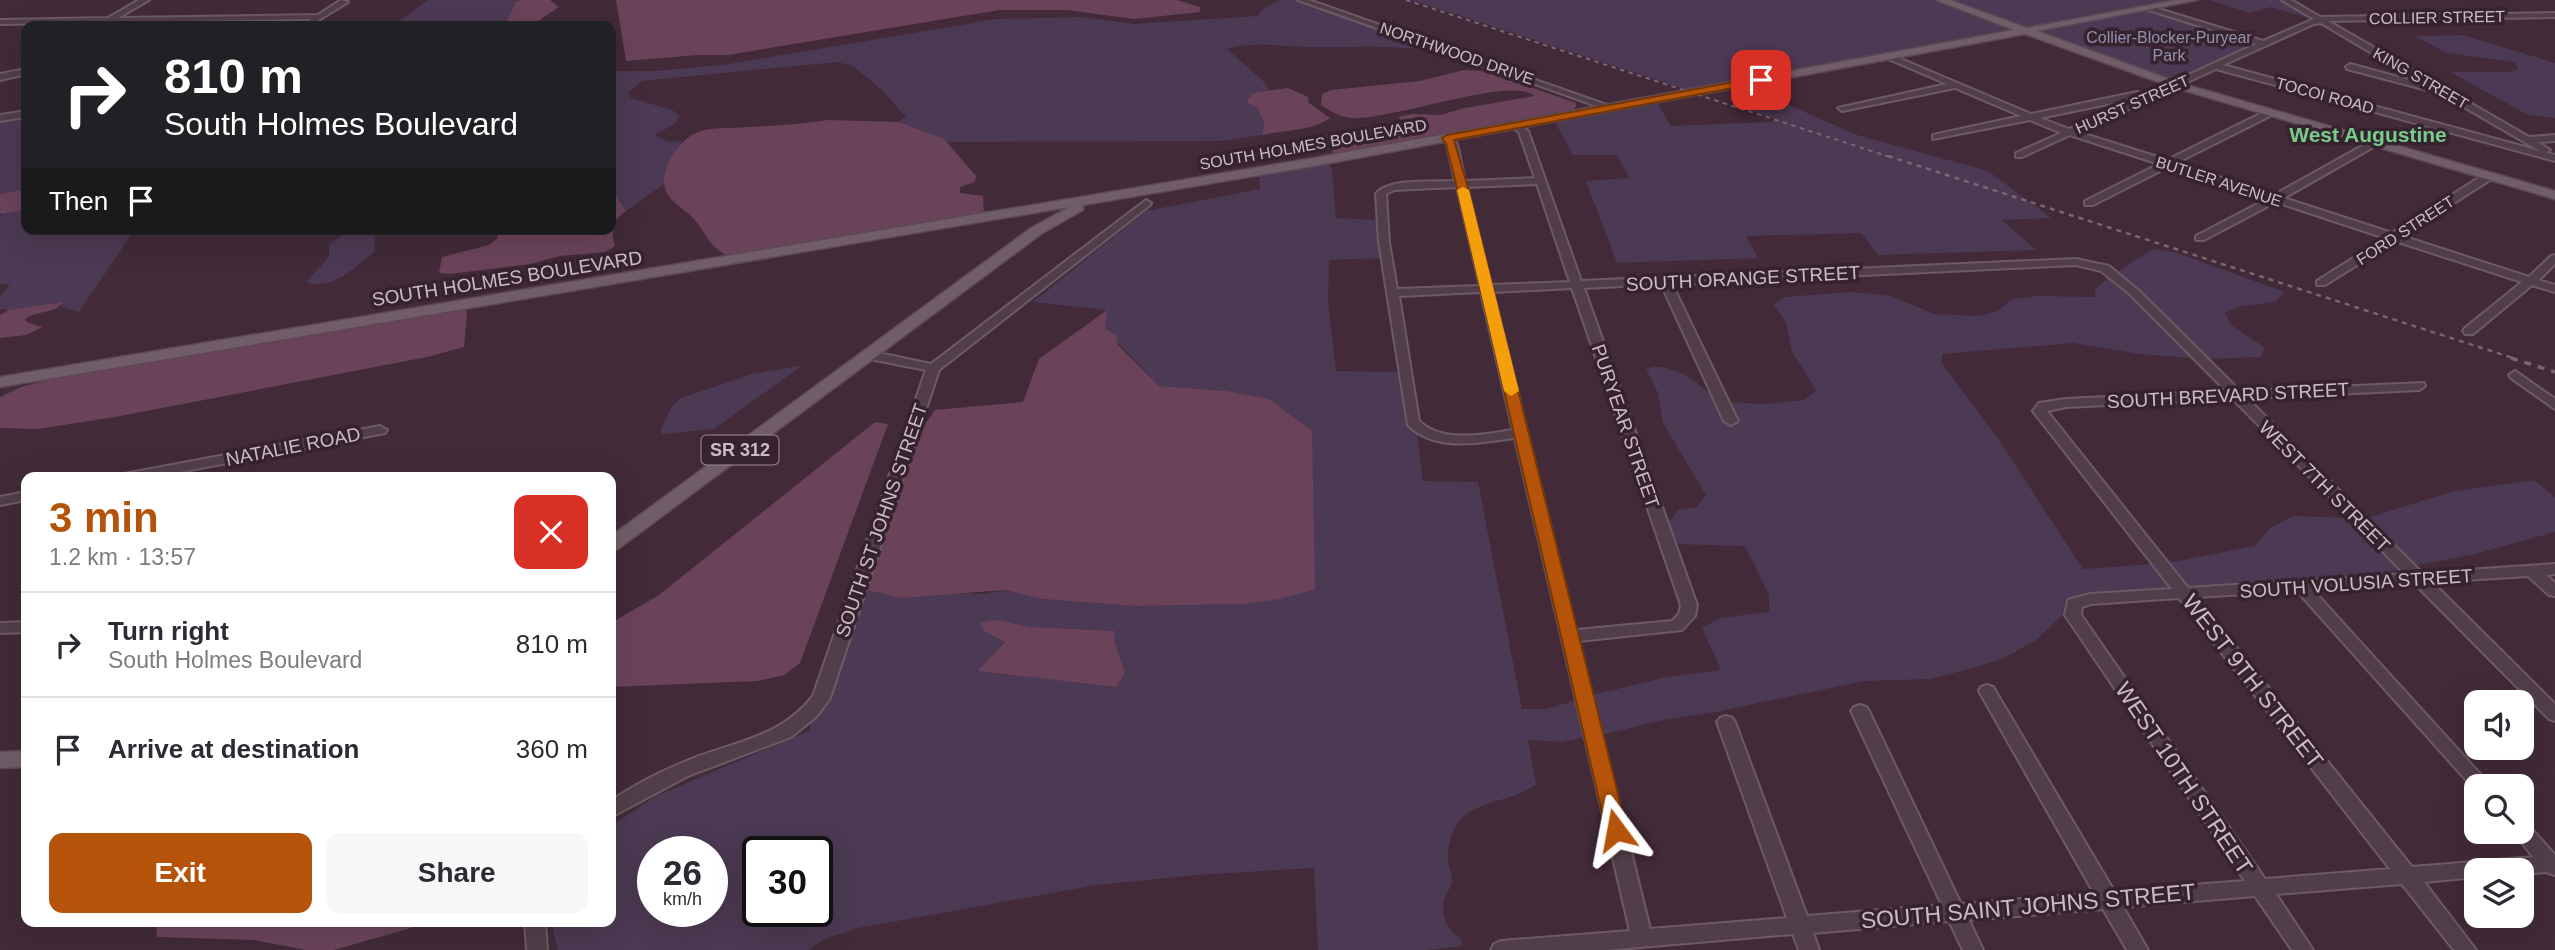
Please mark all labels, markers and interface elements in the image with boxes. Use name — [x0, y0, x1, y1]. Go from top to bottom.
street label: COLLIER STREET — [2369, 8, 2505, 27]
street label: NORTHWOOD DRIVE — [1378, 19, 1536, 88]
park label: Collier-Blocker-Puryear Park — [2086, 29, 2252, 64]
street label: KING STREET — [2370, 44, 2471, 113]
icon: right — [49, 49, 140, 140]
text: 810 m — [164, 49, 303, 103]
pin — [1731, 50, 1791, 110]
icon: arrive — [1742, 61, 1780, 99]
street label: HURST STREET — [2073, 72, 2192, 137]
street label: TOCOI ROAD — [2274, 74, 2376, 117]
text: South Holmes Boulevard — [164, 106, 518, 142]
street label: SOUTH HOLMES BOULEVARD — [1198, 116, 1428, 173]
district label: West Augustine — [2289, 123, 2447, 146]
street label: BUTLER AVENUE — [2154, 153, 2284, 210]
icon: arrive — [122, 182, 160, 220]
text: Then — [49, 186, 108, 216]
street label: FORD STREET — [2353, 192, 2457, 268]
street label: SOUTH HOLMES BOULEVARD — [371, 247, 644, 310]
street label: SOUTH ORANGE STREET — [1625, 262, 1861, 295]
street label: PURYEAR STREET — [1588, 342, 1664, 511]
street label: SOUTH BREVARD STREET — [2106, 379, 2350, 412]
street label: SOUTH ST JOHNS STREET — [832, 400, 932, 640]
street label: WEST 7TH STREET — [2255, 417, 2395, 556]
street label: NATALIE ROAD — [224, 423, 362, 470]
road number: SR 312 — [702, 436, 778, 464]
text: 3 min — [49, 494, 159, 541]
button: close — [514, 495, 588, 569]
text: 1.2 km · 13:57 — [49, 544, 196, 570]
street label: SOUTH VOLUSIA STREET — [2239, 565, 2474, 602]
street label: WEST 9TH STREET — [2177, 589, 2329, 773]
text: Turn right — [108, 616, 229, 646]
icon: right — [49, 626, 87, 664]
text: 810 m — [516, 629, 588, 659]
text: South Holmes Boulevard — [108, 647, 362, 673]
street label: WEST 10TH STREET — [2110, 677, 2258, 879]
map controls — [2464, 690, 2534, 928]
button: sound — [2464, 690, 2534, 760]
icon: arrive — [49, 731, 87, 769]
text: Arrive at destination — [108, 734, 359, 764]
text: 360 m — [516, 734, 588, 764]
button: search — [2464, 774, 2534, 844]
position arrow — [1579, 793, 1653, 867]
button: Exit — [49, 833, 312, 913]
button: Share — [326, 833, 588, 913]
speed limit sign: 30 — [742, 836, 833, 927]
text: 26 — [663, 853, 702, 892]
button: layers — [2464, 858, 2534, 928]
street label: SOUTH SAINT JOHNS STREET — [1860, 878, 2196, 934]
text: km/h — [663, 889, 702, 909]

